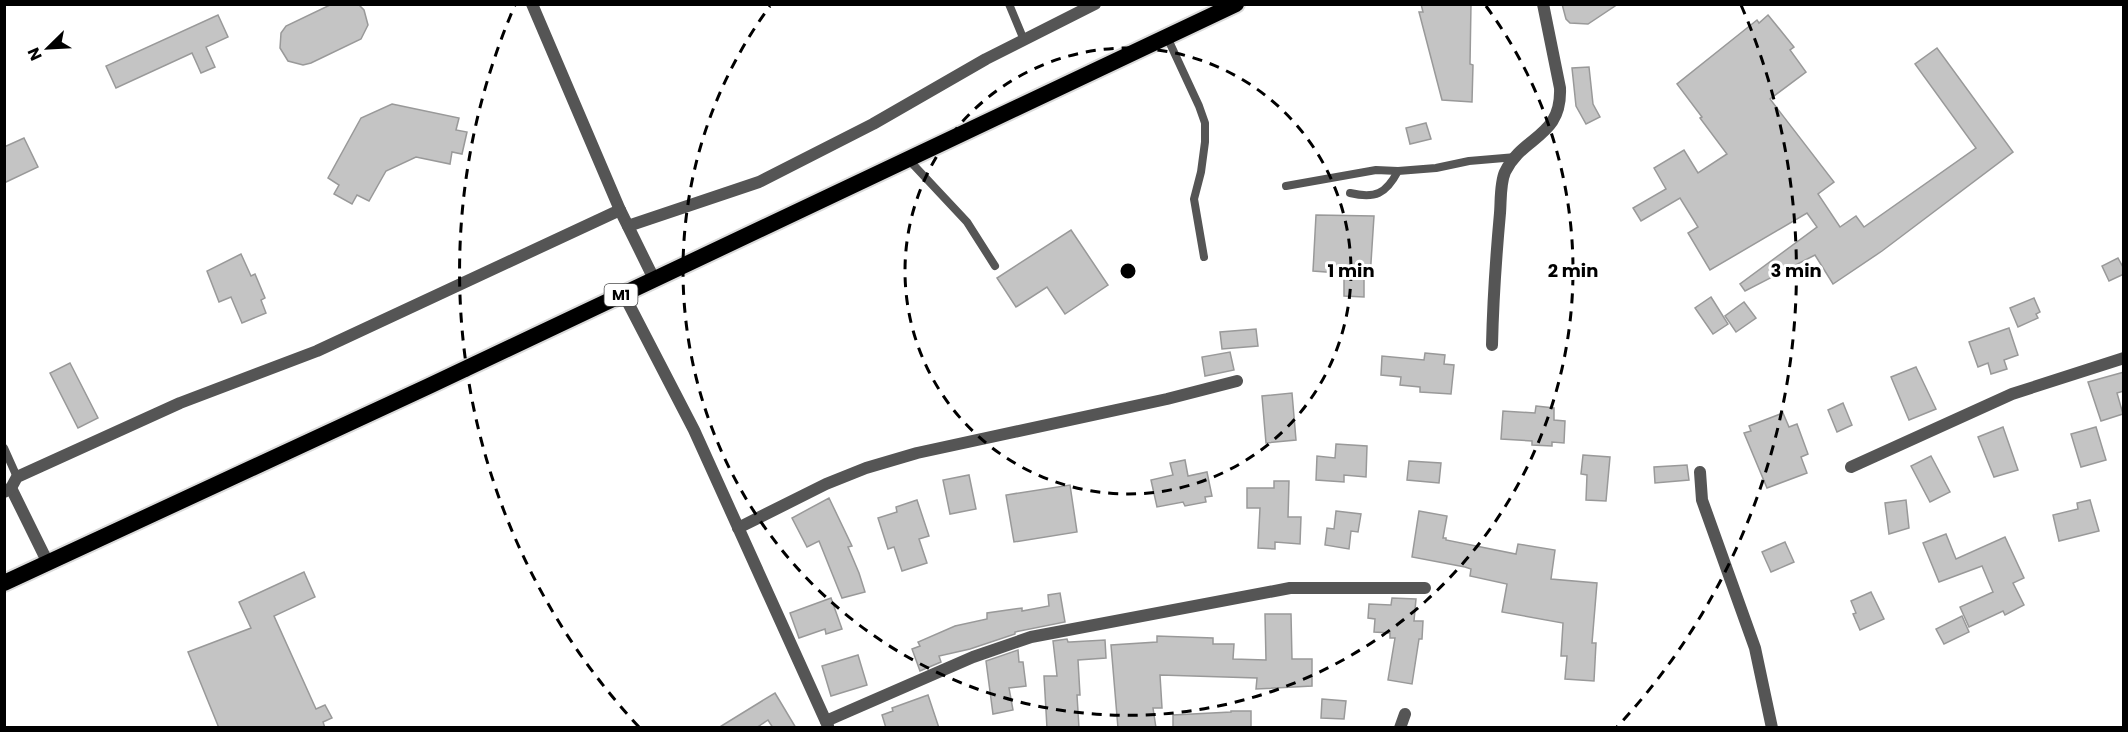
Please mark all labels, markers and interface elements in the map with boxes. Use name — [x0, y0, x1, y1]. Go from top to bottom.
north arrow — [18, 18, 78, 78]
text: N — [22, 44, 48, 64]
text: 1 min — [1327, 258, 1375, 283]
text: 2 min — [1548, 258, 1598, 283]
text: 3 min — [1770, 258, 1822, 283]
centre of rings — [1118, 261, 1138, 281]
road number: M1 — [604, 284, 638, 306]

